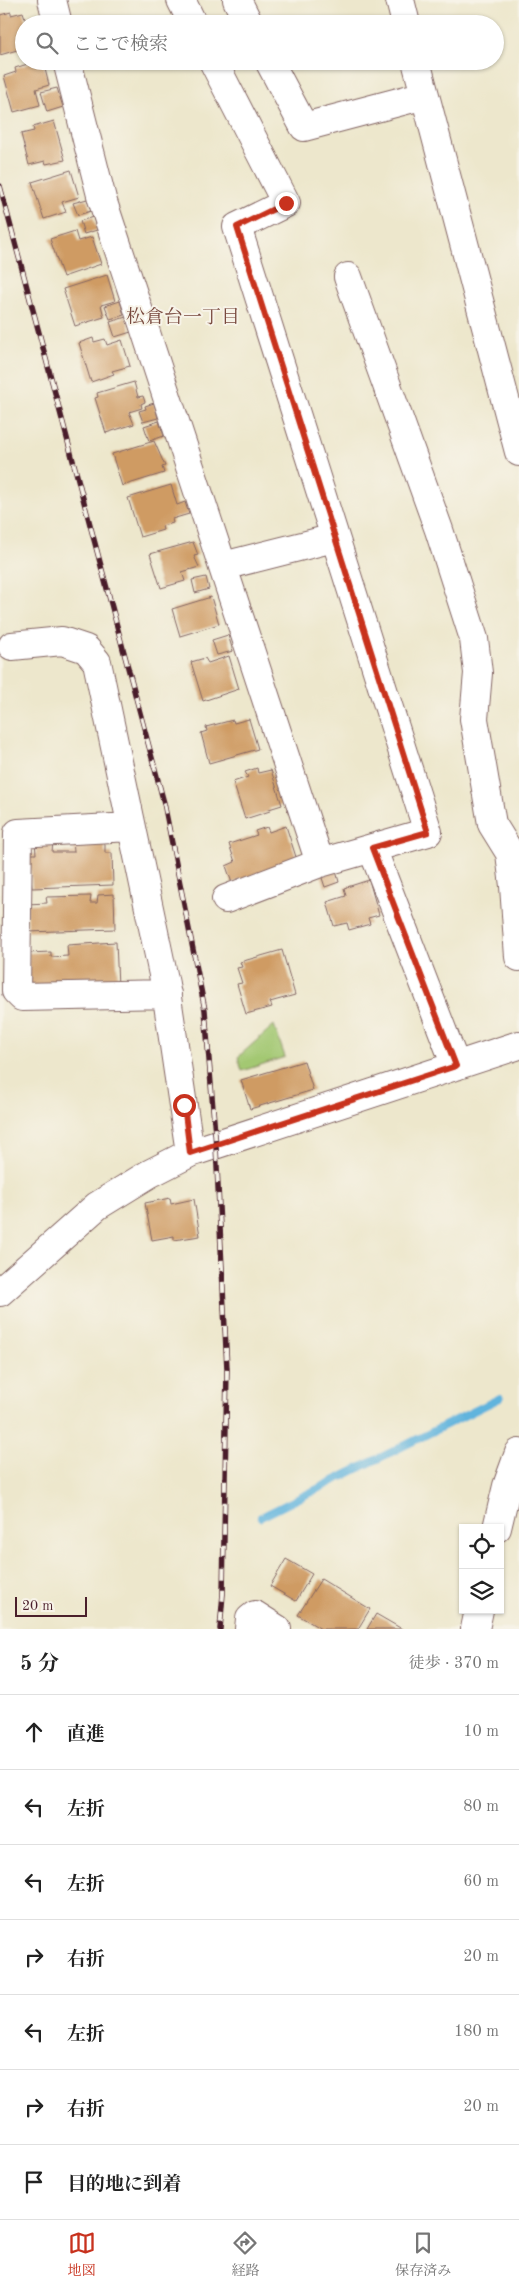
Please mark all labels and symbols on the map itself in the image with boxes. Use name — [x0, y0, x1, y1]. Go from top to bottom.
route end — [275, 192, 298, 215]
district label: 松倉台一丁目 — [126, 306, 240, 328]
route start — [173, 1094, 196, 1117]
scale bar — [15, 1594, 88, 1617]

